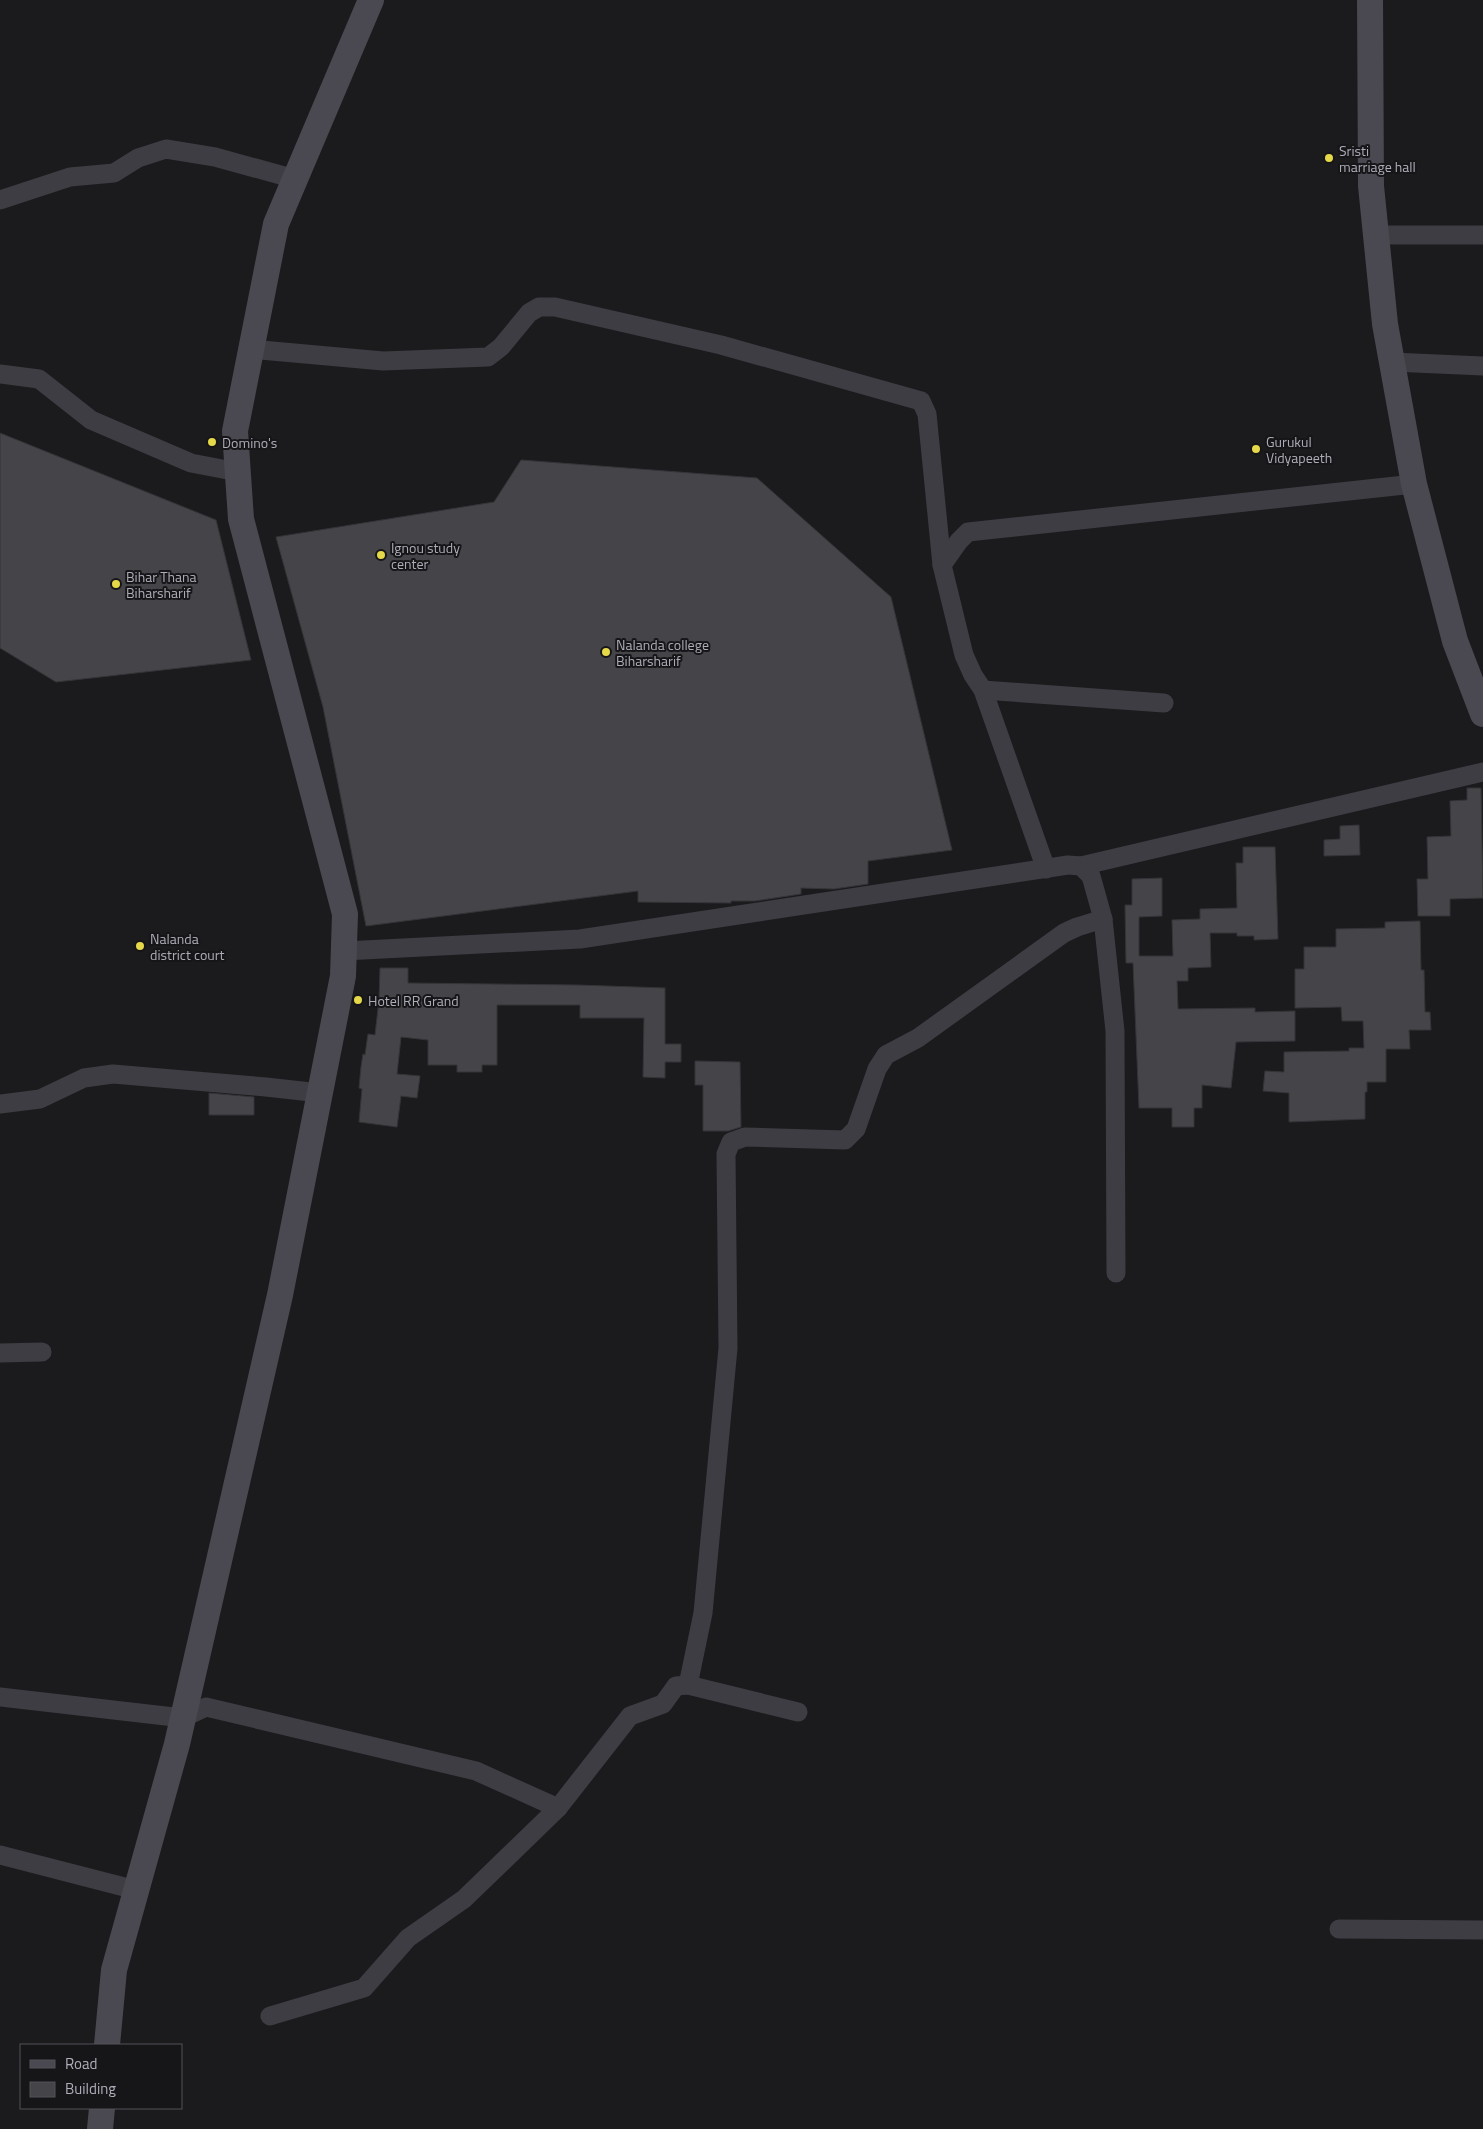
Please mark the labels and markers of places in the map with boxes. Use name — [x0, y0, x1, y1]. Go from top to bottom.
place label: Sristi marriage hall — [1339, 140, 1416, 177]
marker: Sristi marriage hall — [1323, 152, 1335, 164]
place label: Gurukul Vidyapeeth — [1266, 431, 1332, 468]
place label: Domino's — [222, 432, 277, 453]
marker: Domino's — [206, 436, 218, 448]
marker: Gurukul Vidyapeeth — [1250, 443, 1262, 455]
place label: Ignou study center — [391, 537, 460, 574]
marker: Ignou study center — [375, 549, 387, 561]
place label: Bihar Thana Biharsharif — [126, 566, 197, 603]
marker: Bihar Thana Biharsharif — [110, 578, 122, 590]
place label: Nalanda college Biharsharif — [616, 634, 709, 671]
marker: Nalanda college Biharsharif — [600, 646, 612, 658]
place label: Nalanda district court — [150, 928, 225, 965]
marker: Nalanda district court — [134, 940, 146, 952]
place label: Hotel RR Grand — [368, 990, 459, 1011]
marker: Hotel RR Grand — [352, 994, 364, 1006]

